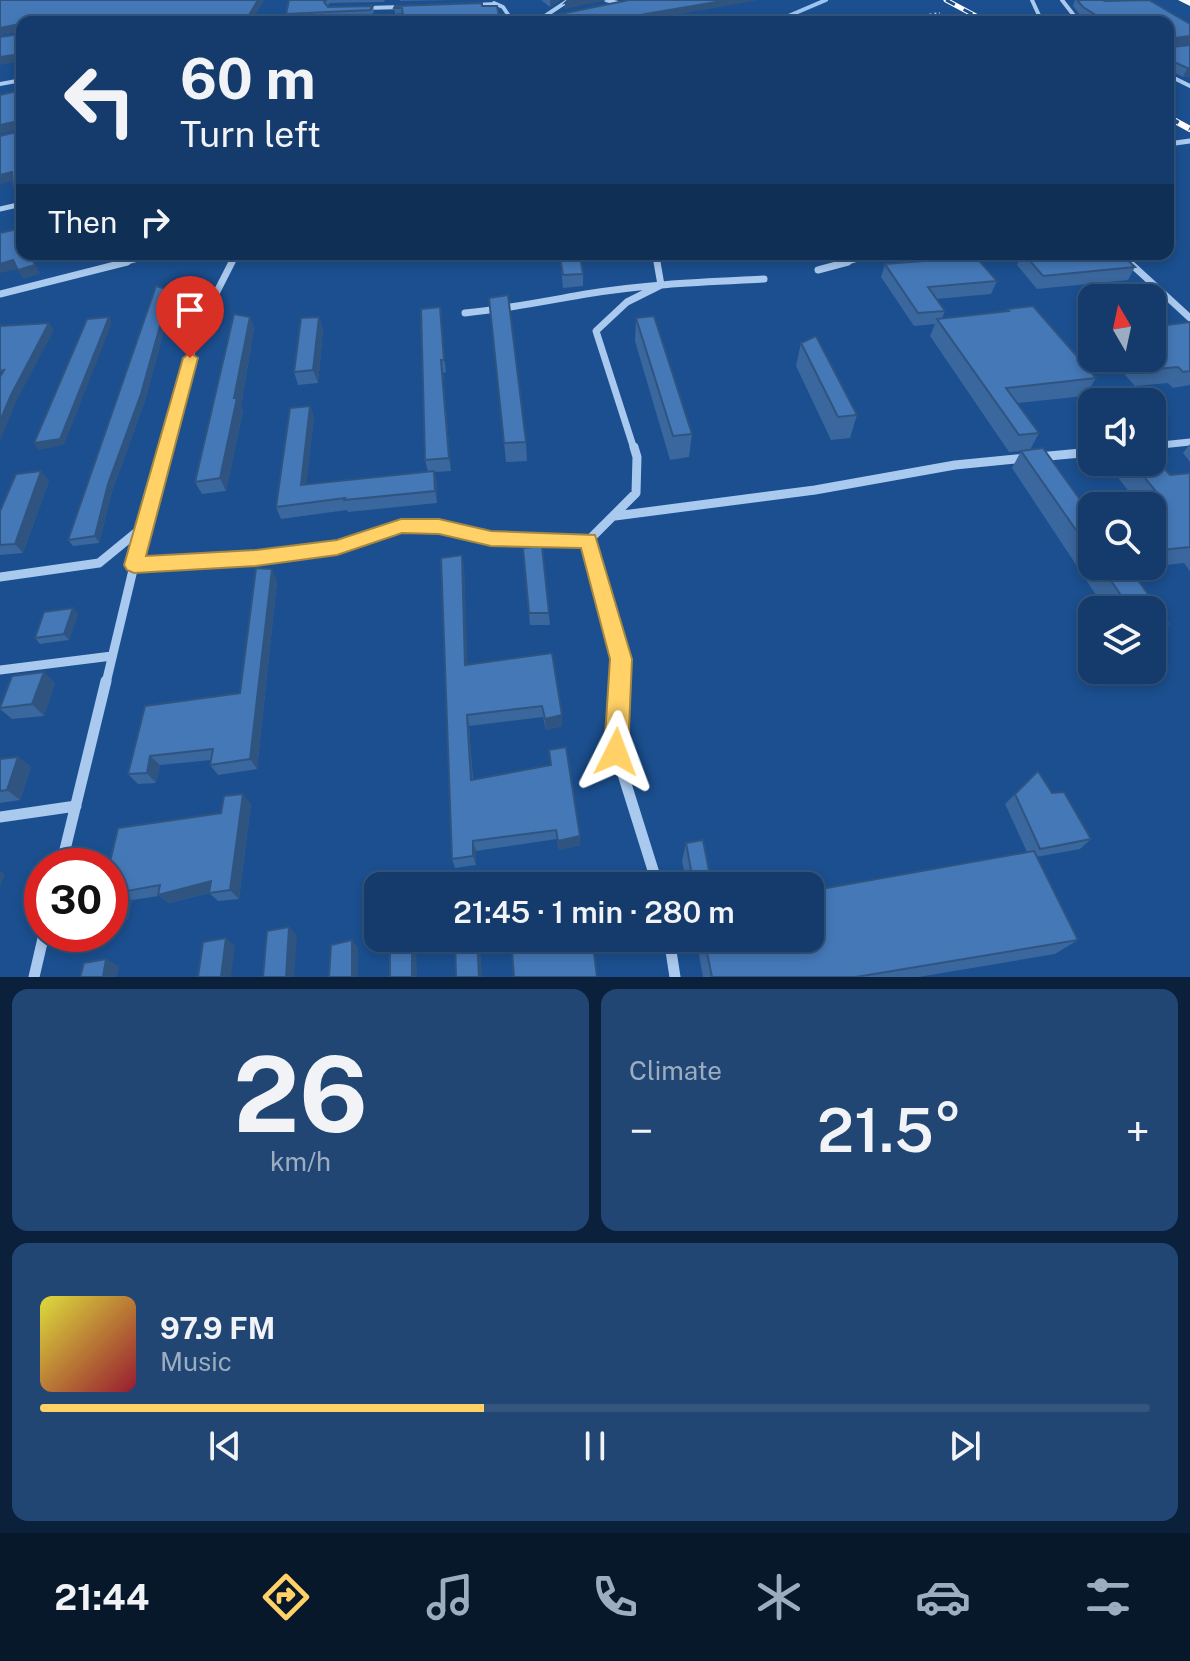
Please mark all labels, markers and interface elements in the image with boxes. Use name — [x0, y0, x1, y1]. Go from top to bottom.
text: 60 m — [180, 46, 316, 112]
icon: left — [48, 48, 152, 152]
text: Turn left — [180, 113, 321, 155]
icon: right — [133, 200, 177, 244]
text: Then — [48, 204, 117, 240]
pin — [156, 276, 224, 358]
north arrow — [1078, 284, 1166, 372]
map controls — [1078, 284, 1166, 684]
icon: arrive — [168, 288, 212, 332]
button: sound — [1078, 388, 1166, 476]
button: search — [1078, 492, 1166, 580]
button: layers — [1078, 596, 1166, 684]
position arrow — [574, 710, 658, 794]
speed limit sign: 30 — [24, 848, 128, 952]
text: 21:45 · 1 min · 280 m — [453, 894, 735, 930]
text: 26 — [233, 1033, 368, 1155]
text: Climate — [629, 1055, 722, 1086]
text: 21.5° — [817, 1095, 962, 1166]
text: − — [629, 1105, 653, 1157]
text: + — [1126, 1105, 1150, 1157]
text: km/h — [270, 1146, 331, 1177]
text: 97.9 FM — [160, 1310, 275, 1346]
text: Music — [160, 1346, 232, 1377]
icon: previous — [203, 1424, 247, 1468]
icon: pause — [573, 1424, 617, 1468]
icon: next — [943, 1424, 987, 1468]
icon: directions — [258, 1569, 314, 1625]
icon: music — [422, 1569, 478, 1625]
icon: phone — [587, 1569, 643, 1625]
icon: climate — [751, 1569, 807, 1625]
icon: car — [915, 1569, 971, 1625]
icon: filters — [1080, 1569, 1136, 1625]
text: 21:44 — [54, 1576, 149, 1618]

